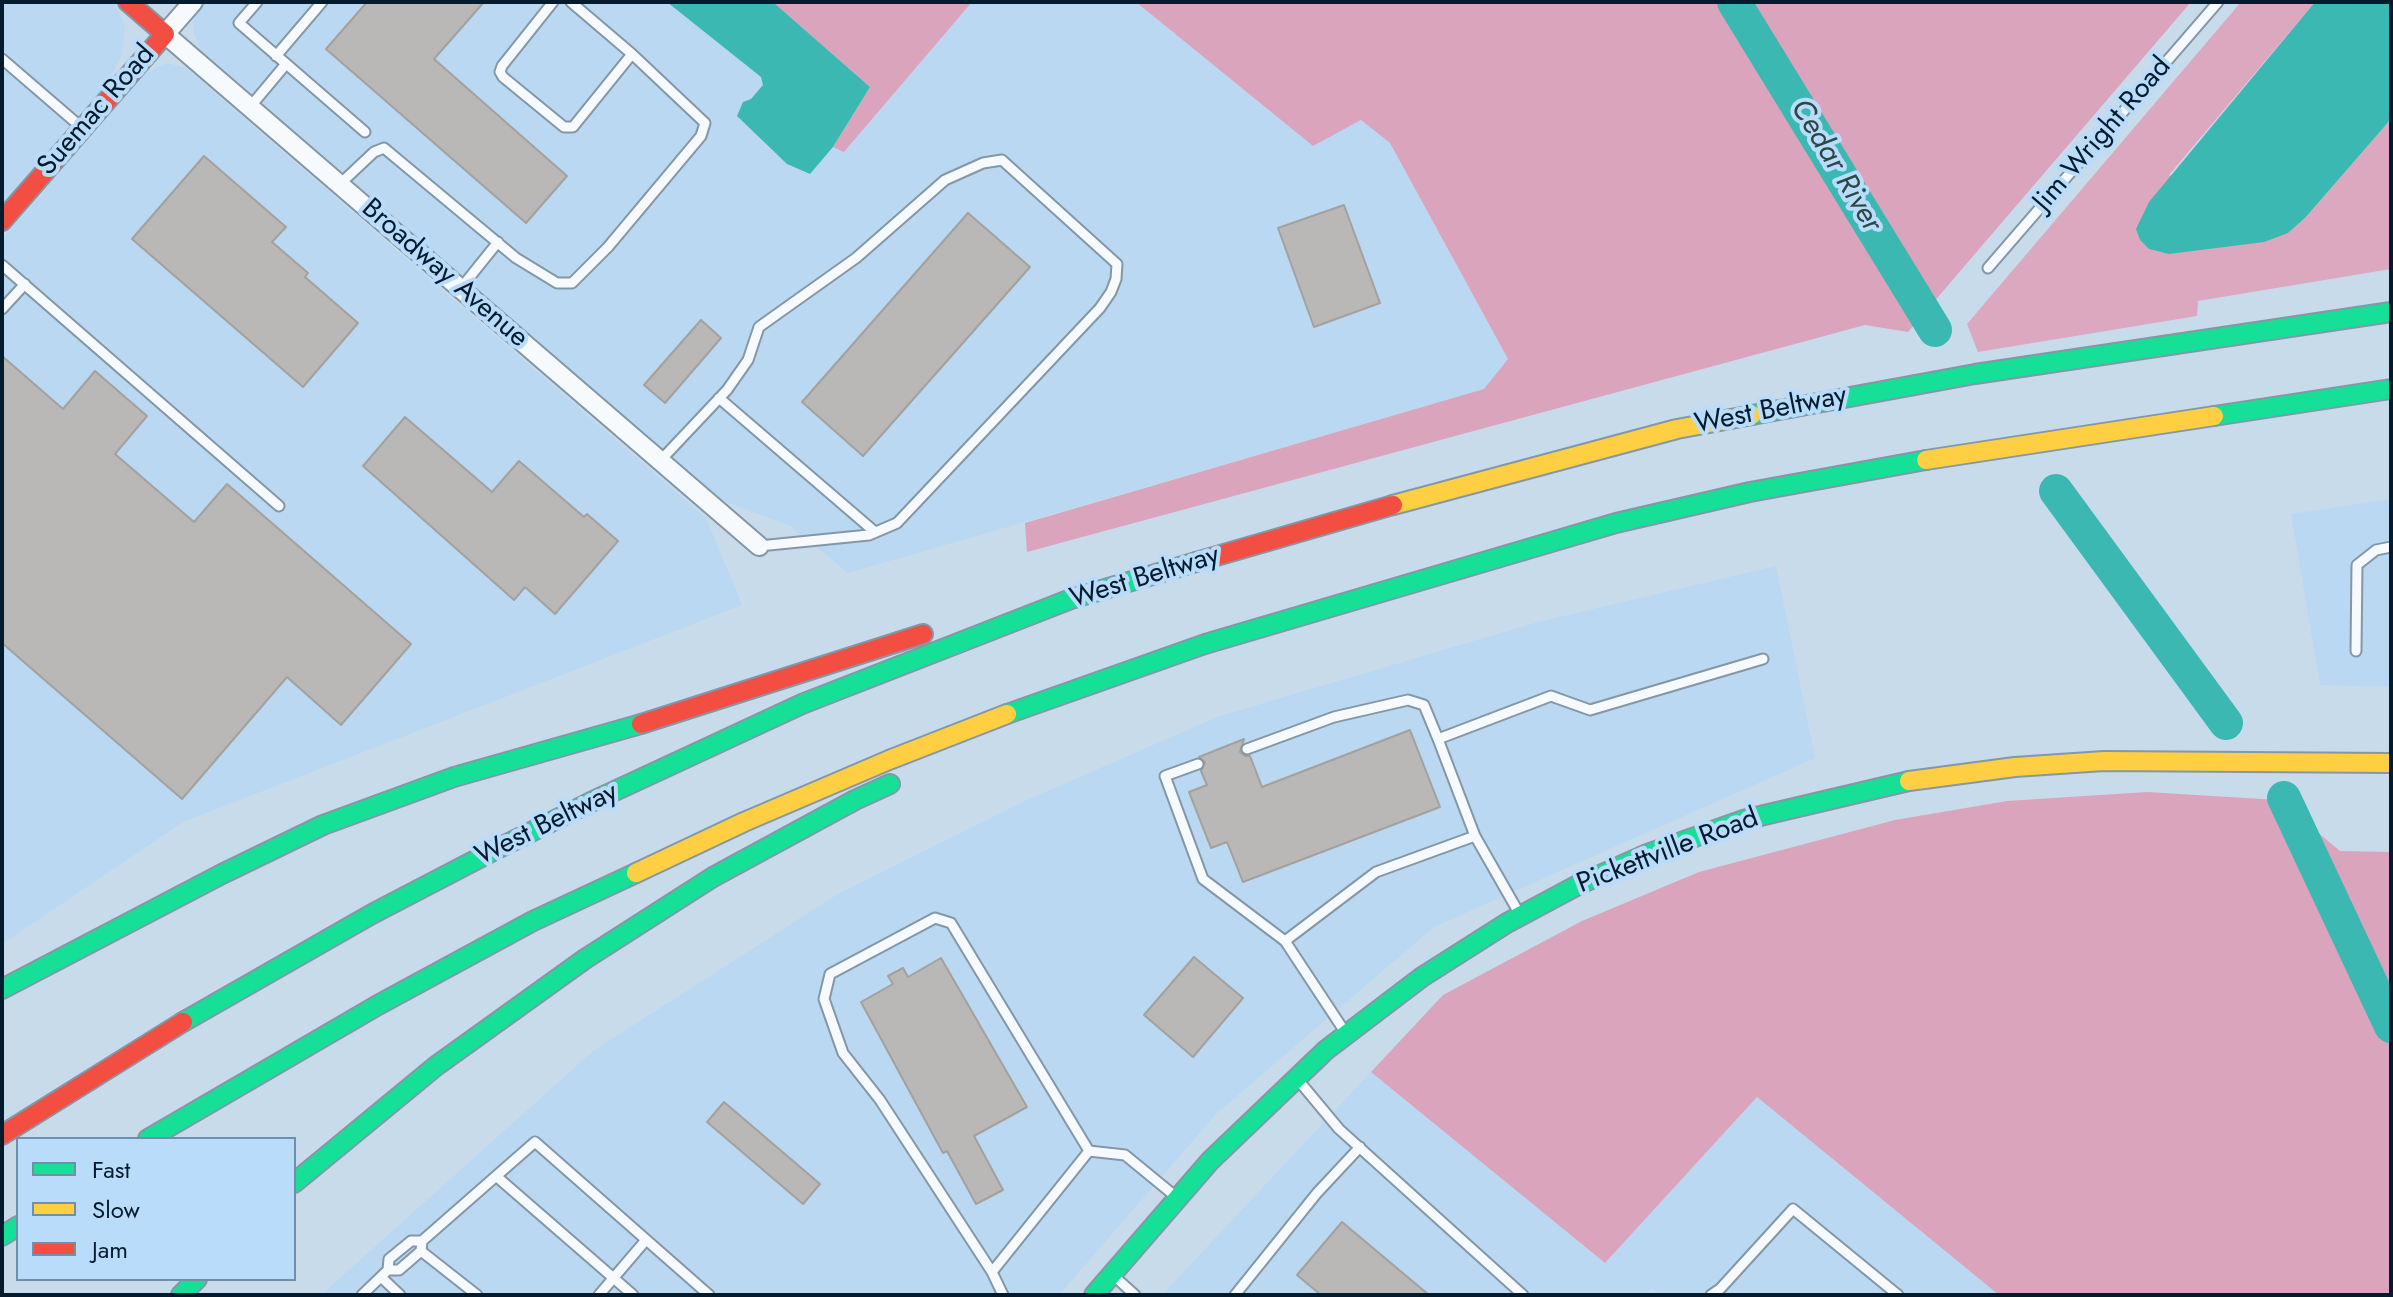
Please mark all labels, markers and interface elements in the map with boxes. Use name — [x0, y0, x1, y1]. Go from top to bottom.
street label: Suemac Road — [31, 39, 163, 183]
street label: Jim Wright Road — [2027, 51, 2179, 219]
water label: Cedar River — [1781, 93, 1889, 239]
street label: Broadway Avenue — [354, 192, 534, 356]
street label: West Beltway — [1692, 380, 1850, 442]
street label: West Beltway — [1066, 539, 1224, 617]
street label: West Beltway — [470, 776, 624, 874]
street label: Pickettville Road — [1573, 802, 1763, 902]
legend — [16, 1137, 296, 1281]
text: Fast — [92, 1152, 130, 1187]
text: Slow — [92, 1192, 140, 1227]
text: Jam — [92, 1232, 128, 1267]

